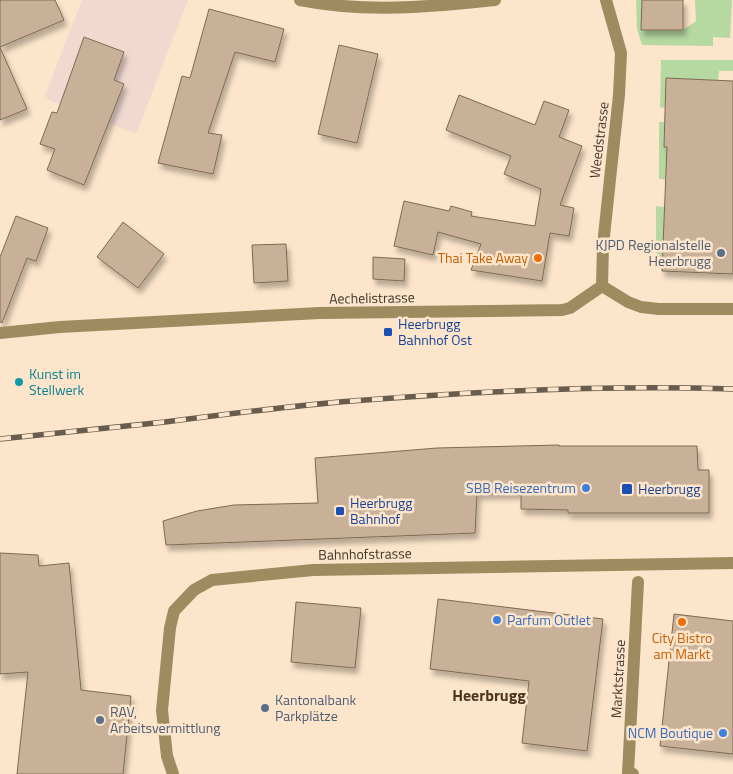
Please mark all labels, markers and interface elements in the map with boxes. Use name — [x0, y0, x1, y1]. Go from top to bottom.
street label: Weedstrasse — [583, 100, 614, 179]
place label: KJPD Regionalstelle Heerbrugg — [596, 234, 711, 271]
place label: Thai Take Away — [438, 247, 528, 268]
marker: KJPD Regionalstelle Heerbrugg — [715, 247, 727, 259]
marker: Thai Take Away — [532, 252, 544, 264]
street label: Aechelistrasse — [329, 286, 415, 309]
place label: Heerbrugg Bahnhof Ost — [398, 313, 472, 350]
marker: Heerbrugg Bahnhof Ost — [382, 326, 394, 338]
place label: Kunst im Stellwerk — [29, 363, 84, 400]
marker: Kunst im Stellwerk — [13, 376, 25, 388]
place label: SBB Reisezentrum — [466, 477, 576, 498]
place label: Heerbrugg — [638, 478, 700, 499]
marker: SBB Reisezentrum — [580, 482, 592, 494]
marker: Heerbrugg — [620, 482, 634, 496]
place label: Heerbrugg Bahnhof — [350, 492, 412, 529]
marker: Heerbrugg Bahnhof — [334, 505, 346, 517]
street label: Bahnhofstrasse — [318, 542, 412, 565]
place label: Parfum Outlet — [507, 609, 591, 630]
marker: Parfum Outlet — [491, 614, 503, 626]
marker: City Bistro am Markt — [676, 616, 688, 628]
place label: City Bistro am Markt — [652, 627, 712, 664]
street label: Marktstrasse — [605, 639, 630, 719]
district label: Heerbrugg — [452, 683, 526, 707]
place label: Kantonalbank Parkplätze — [275, 689, 356, 726]
place label: RAV, Arbeitsvermittlung — [110, 701, 221, 738]
marker: Kantonalbank Parkplätze — [259, 702, 271, 714]
marker: RAV, Arbeitsvermittlung — [94, 714, 106, 726]
place label: NCM Boutique — [628, 722, 713, 743]
marker: NCM Boutique — [717, 727, 729, 739]

